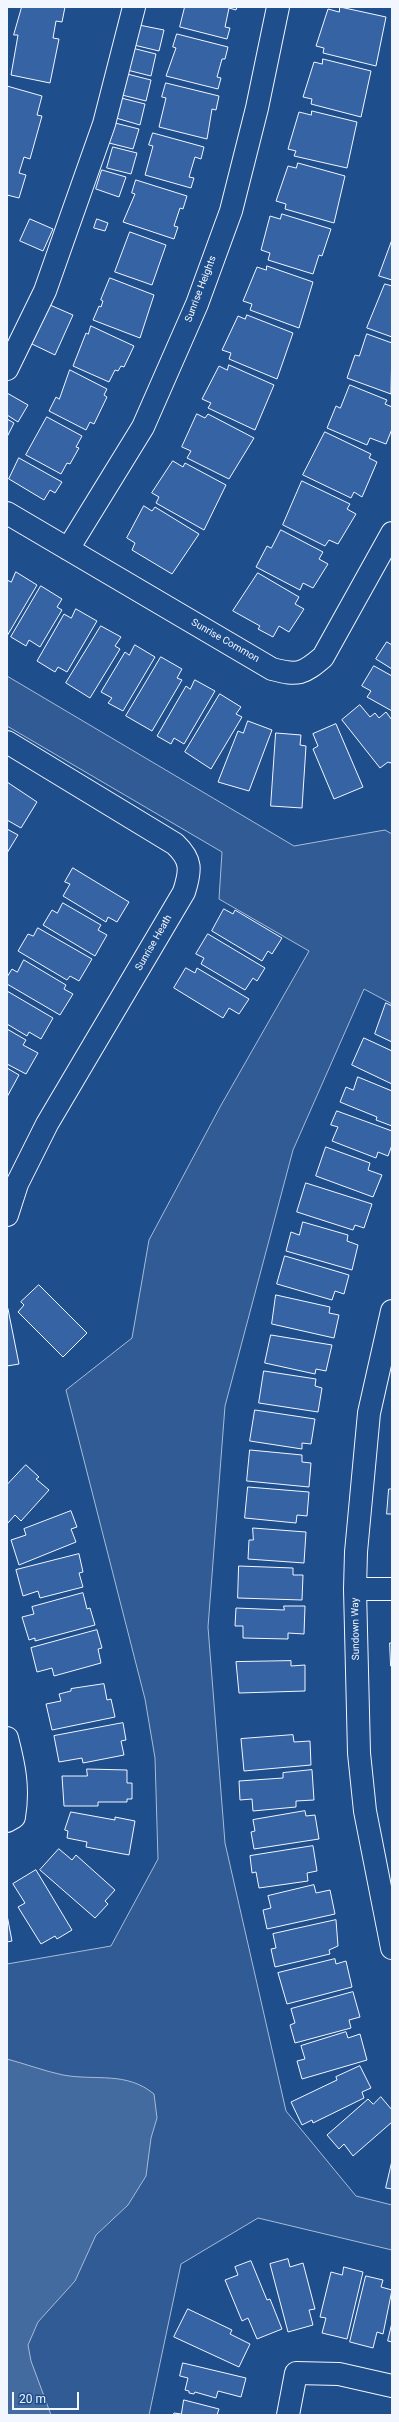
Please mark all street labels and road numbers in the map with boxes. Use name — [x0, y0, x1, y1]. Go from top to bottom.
street label: Sunrise Heights — [183, 254, 219, 324]
street label: Sunrise Common — [189, 617, 261, 665]
street label: Sunrise Heath — [133, 913, 175, 973]
street label: Sundown Way — [349, 1598, 363, 1660]

